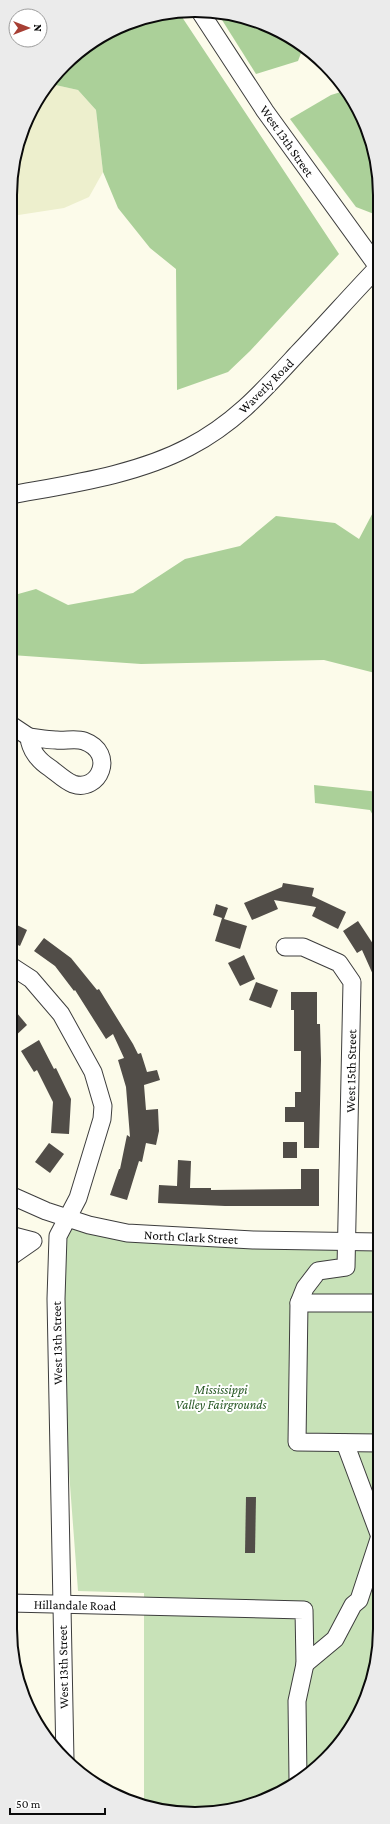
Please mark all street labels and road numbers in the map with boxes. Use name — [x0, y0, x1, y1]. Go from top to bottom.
street label: West 13th Street — [257, 102, 318, 180]
street label: Waverly Road — [235, 355, 297, 417]
street label: West 15th Street — [343, 1028, 359, 1113]
street label: North Clark Street — [144, 1227, 239, 1247]
street label: West 13th Street — [49, 1300, 65, 1385]
street label: Hillandale Road — [34, 1597, 117, 1613]
street label: West 13th Street — [55, 1624, 71, 1709]

